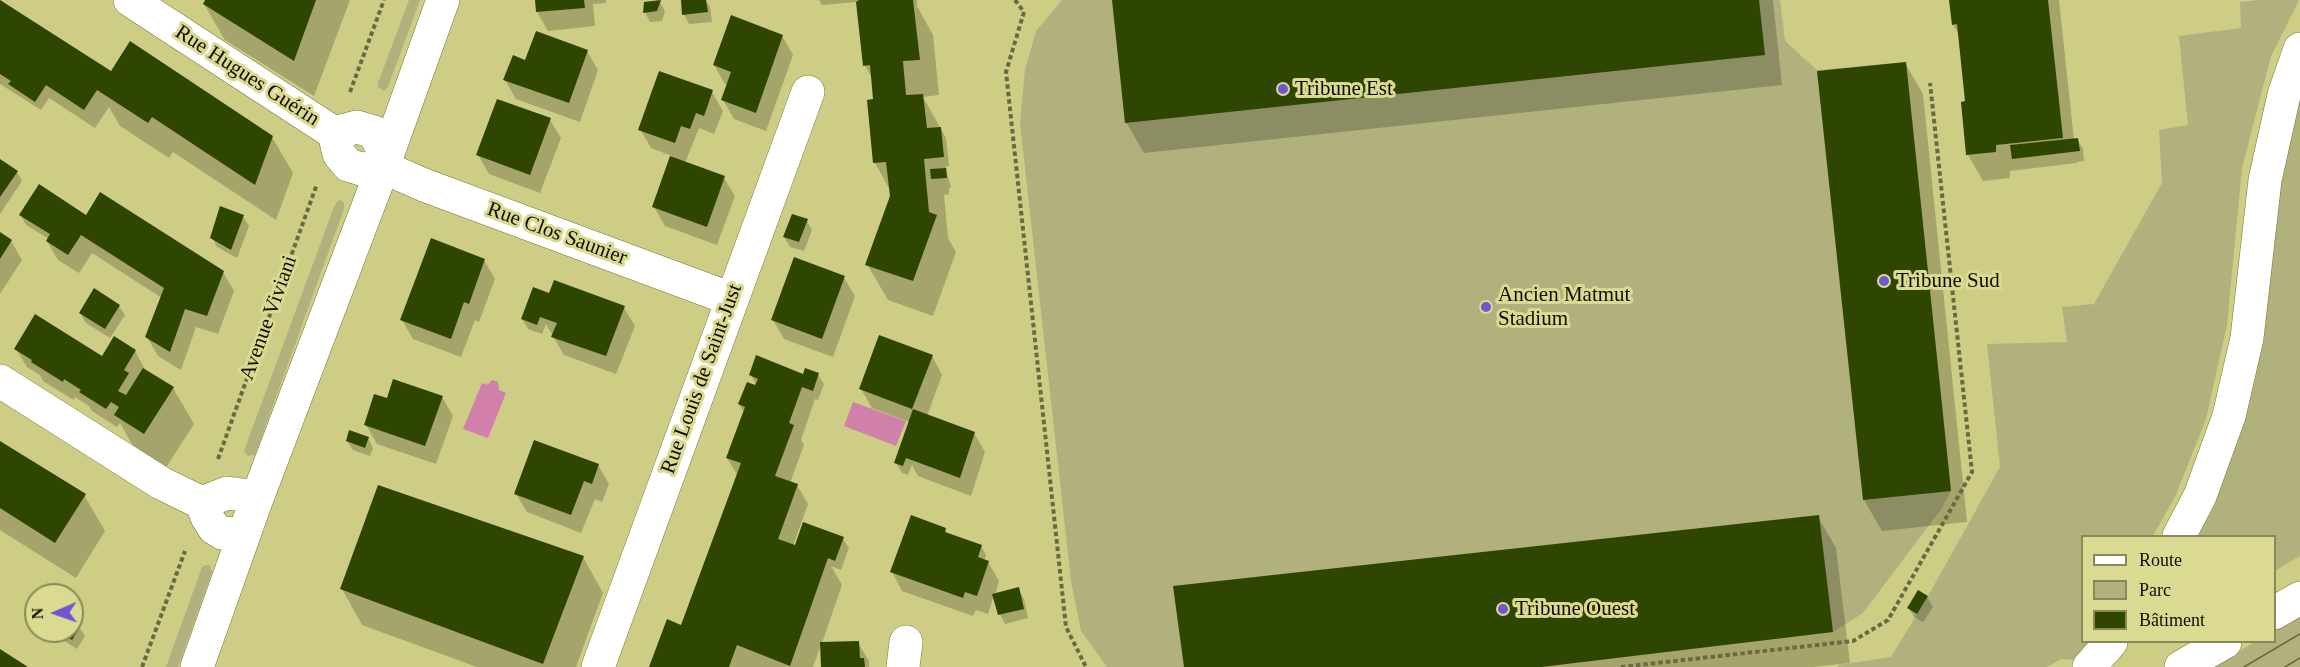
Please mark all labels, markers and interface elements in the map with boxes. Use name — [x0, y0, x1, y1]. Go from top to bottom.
street label: Rue Hugues Guérin — [170, 20, 324, 132]
place label: Tribune Est — [1295, 76, 1393, 102]
marker: Tribune Est — [1276, 82, 1290, 96]
street label: Rue Clos Saunier — [484, 197, 630, 271]
street label: Avenue Viviani — [235, 252, 303, 384]
place label: Tribune Sud — [1896, 268, 2000, 294]
marker: Tribune Sud — [1877, 274, 1891, 288]
street label: Rue Louis de Saint-Just — [656, 281, 748, 477]
place label: Ancien Matmut Stadium — [1498, 282, 1630, 332]
marker: Ancien Matmut Stadium — [1479, 300, 1493, 314]
legend — [2081, 535, 2276, 643]
text: Route — [2139, 550, 2182, 570]
text: Parc — [2139, 580, 2171, 600]
north arrow — [24, 583, 84, 643]
place label: Tribune Ouest — [1515, 596, 1635, 622]
marker: Tribune Ouest — [1496, 602, 1510, 616]
text: N — [29, 608, 46, 620]
text: Bâtiment — [2139, 610, 2205, 630]

